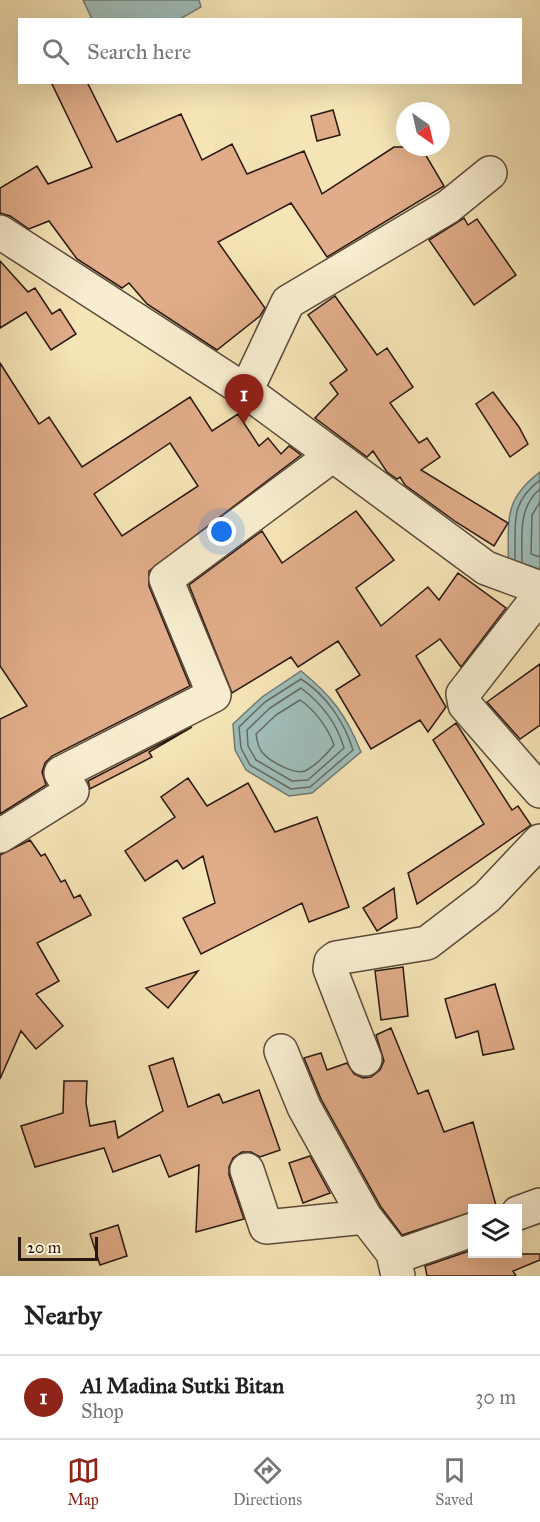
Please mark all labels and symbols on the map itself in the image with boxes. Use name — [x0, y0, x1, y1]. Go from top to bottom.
north arrow — [396, 102, 450, 156]
pin: 1 — [224, 374, 264, 424]
your location — [207, 517, 236, 546]
scale bar — [18, 1234, 98, 1262]

